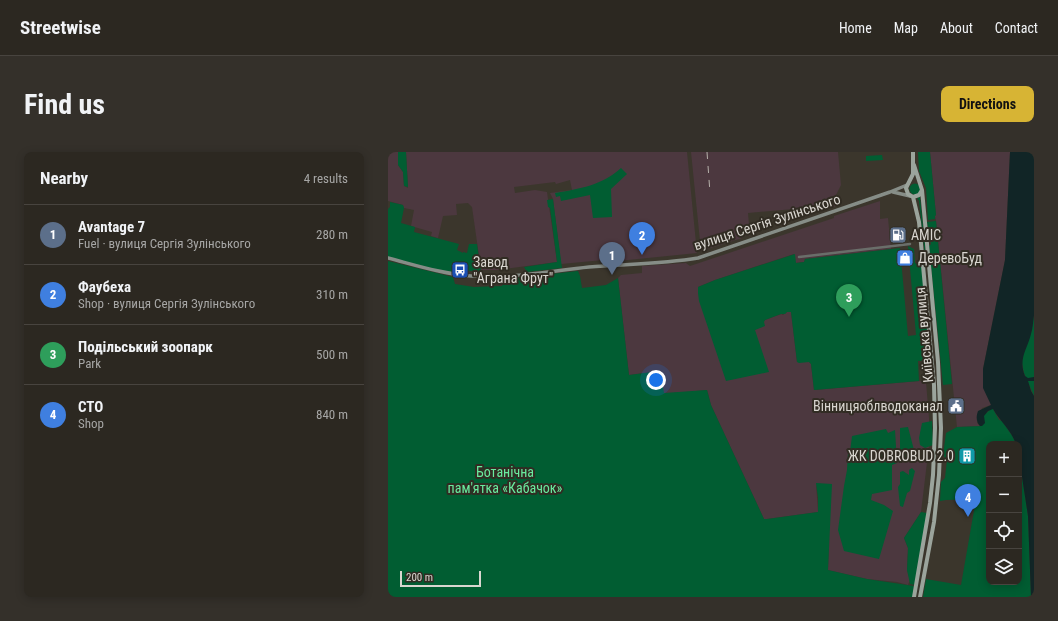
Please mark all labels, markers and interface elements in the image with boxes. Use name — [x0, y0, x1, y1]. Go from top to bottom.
text: Streetwise — [20, 16, 101, 39]
text: Home — [839, 20, 872, 36]
text: Map — [894, 20, 918, 36]
text: About — [940, 20, 973, 36]
text: Contact — [995, 20, 1038, 36]
button: Directions — [941, 86, 1034, 122]
text: Find us — [24, 88, 105, 121]
text: Nearby — [40, 168, 88, 188]
text: 4 results — [304, 171, 348, 186]
street label: вулиця Сергія Зулінського — [692, 191, 842, 253]
text: Avantage 7 — [78, 218, 145, 236]
pin: 2 — [629, 222, 655, 255]
fuel station icon: АМІС — [888, 225, 908, 245]
text: 1 — [50, 227, 56, 242]
text: 280 m — [316, 227, 348, 242]
place label: АМІС — [911, 227, 941, 243]
text: Fuel · вулиця Сергія Зулінського — [78, 236, 251, 251]
pin: 1 — [599, 242, 625, 275]
shop icon: ДеревоБуд — [895, 248, 915, 268]
place label: ДеревоБуд — [918, 250, 982, 266]
place label: Завод "Аграна Фрут" — [473, 254, 553, 286]
bus stop icon: Завод "Аграна Фрут" — [450, 260, 470, 280]
text: Фаубеха — [78, 278, 131, 296]
pin: 3 — [836, 284, 862, 317]
text: 2 — [50, 287, 56, 302]
text: 310 m — [316, 287, 348, 302]
street label: Київська вулиця — [912, 287, 936, 383]
text: Shop · вулиця Сергія Зулінського — [78, 296, 255, 311]
text: Подільський зоопарк — [78, 338, 213, 356]
text: 3 — [50, 347, 56, 362]
text: 500 m — [316, 347, 348, 362]
text: Park — [78, 356, 101, 371]
your location — [646, 370, 666, 390]
public building icon: Вінницяоблводоканал — [946, 396, 966, 416]
text: СТО — [78, 398, 103, 416]
place label: Вінницяоблводоканал — [813, 398, 943, 414]
text: 4 — [50, 407, 56, 422]
text: 840 m — [316, 407, 348, 422]
text: Shop — [78, 416, 104, 431]
map controls — [986, 441, 1022, 585]
button: + — [986, 441, 1022, 477]
building icon: ЖК DOBROBUD 2.0 — [957, 446, 977, 466]
place label: ЖК DOBROBUD 2.0 — [848, 448, 954, 464]
park label: Ботанічна пам'ятка «Кабачок» — [448, 464, 563, 496]
button: − — [986, 477, 1022, 513]
pin: 4 — [955, 484, 981, 517]
button: locate — [986, 513, 1022, 549]
button: layers — [986, 549, 1022, 585]
scale bar — [400, 569, 481, 588]
text: 200 m — [406, 571, 433, 584]

